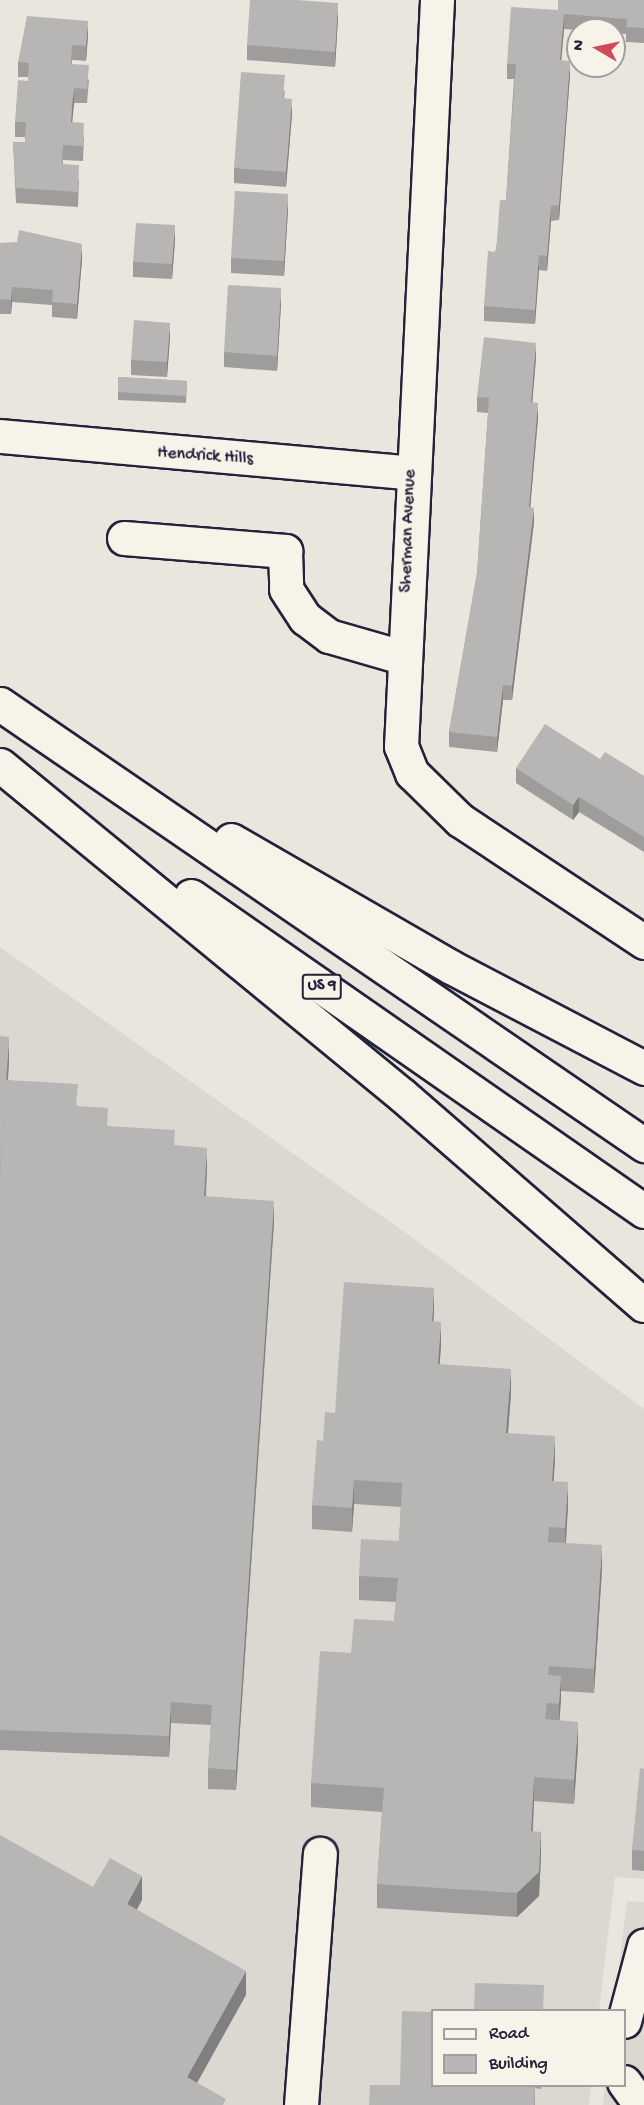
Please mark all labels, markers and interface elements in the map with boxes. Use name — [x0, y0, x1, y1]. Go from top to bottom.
north arrow — [566, 18, 626, 78]
text: N — [570, 39, 590, 52]
street label: Hendrick Hills — [156, 443, 254, 471]
street label: Sherman Avenue — [396, 469, 422, 593]
road number: US 9 — [301, 974, 343, 1000]
legend — [431, 2009, 626, 2087]
text: Road — [489, 2024, 528, 2045]
text: Building — [489, 2054, 548, 2075]

